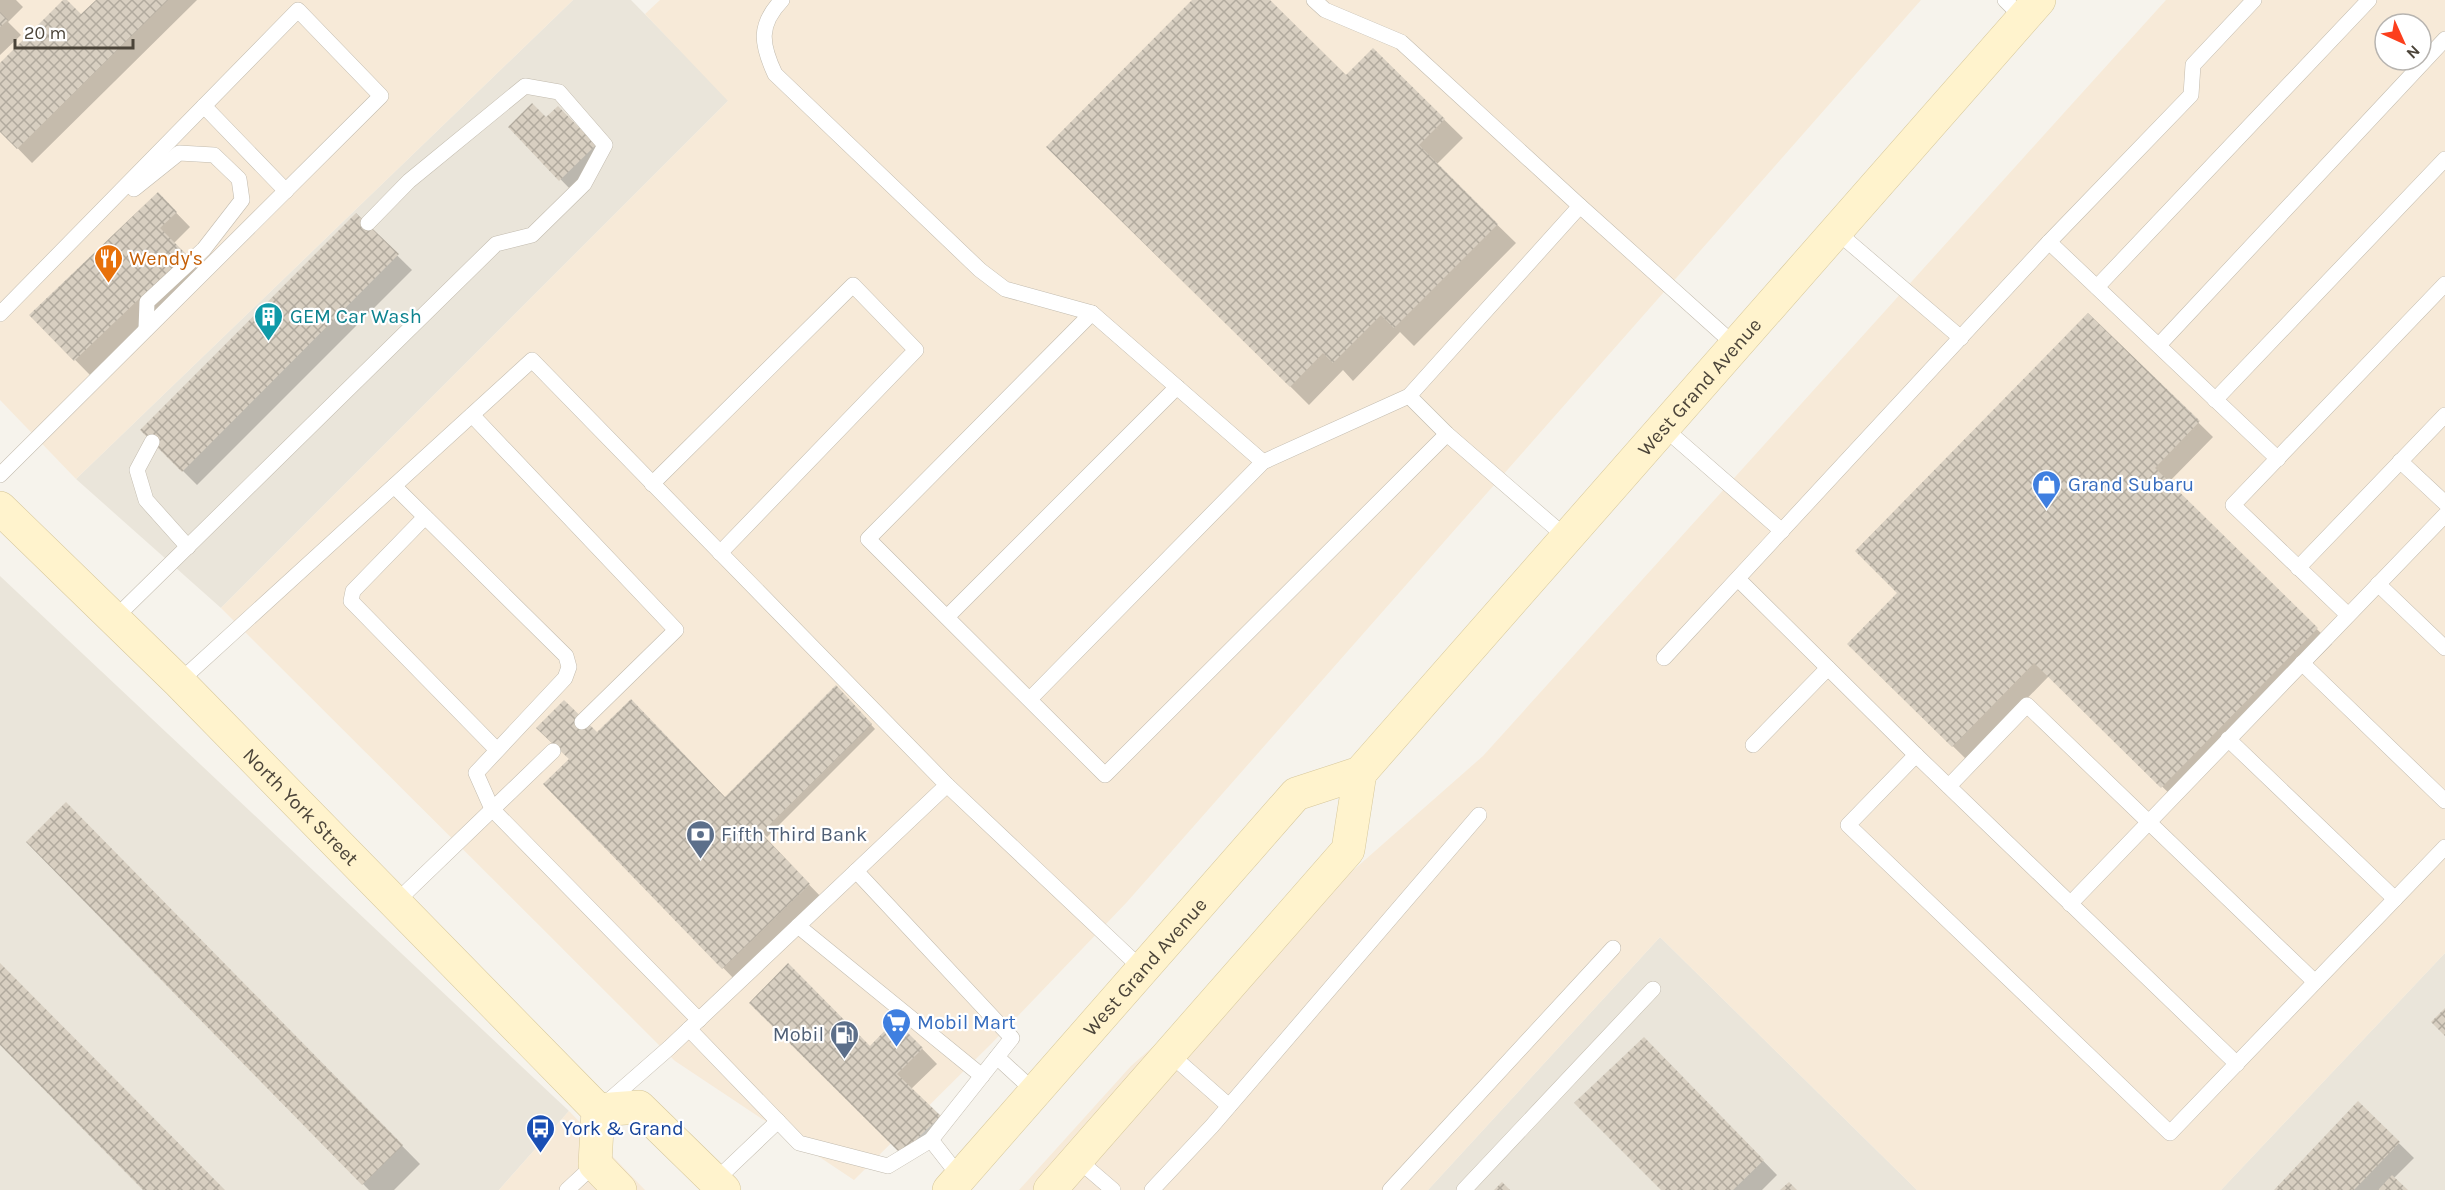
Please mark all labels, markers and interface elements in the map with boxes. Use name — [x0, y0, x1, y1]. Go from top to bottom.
scale bar — [15, 12, 134, 50]
north arrow — [2373, 12, 2433, 72]
text: 20 m — [24, 22, 66, 44]
text: N — [2402, 41, 2424, 63]
restaurant icon: Wendy's — [92, 242, 124, 284]
place label: Wendy's — [129, 247, 203, 270]
building icon: GEM Car Wash — [253, 300, 285, 342]
place label: GEM Car Wash — [290, 305, 422, 328]
street label: West Grand Avenue — [1633, 313, 1766, 460]
shop icon: Grand Subaru — [2031, 468, 2063, 510]
place label: Grand Subaru — [2068, 473, 2194, 496]
street label: North York Street — [239, 743, 364, 870]
bank icon: Fifth Third Bank — [684, 818, 716, 860]
place label: Fifth Third Bank — [721, 823, 867, 846]
street label: West Grand Avenue — [1078, 893, 1211, 1040]
supermarket icon: Mobil Mart — [880, 1006, 912, 1048]
place label: Mobil Mart — [917, 1011, 1016, 1034]
fuel station icon: Mobil — [829, 1018, 861, 1060]
place label: Mobil — [773, 1023, 824, 1046]
bus stop icon: York & Grand — [525, 1112, 557, 1154]
place label: York & Grand — [562, 1117, 684, 1140]

